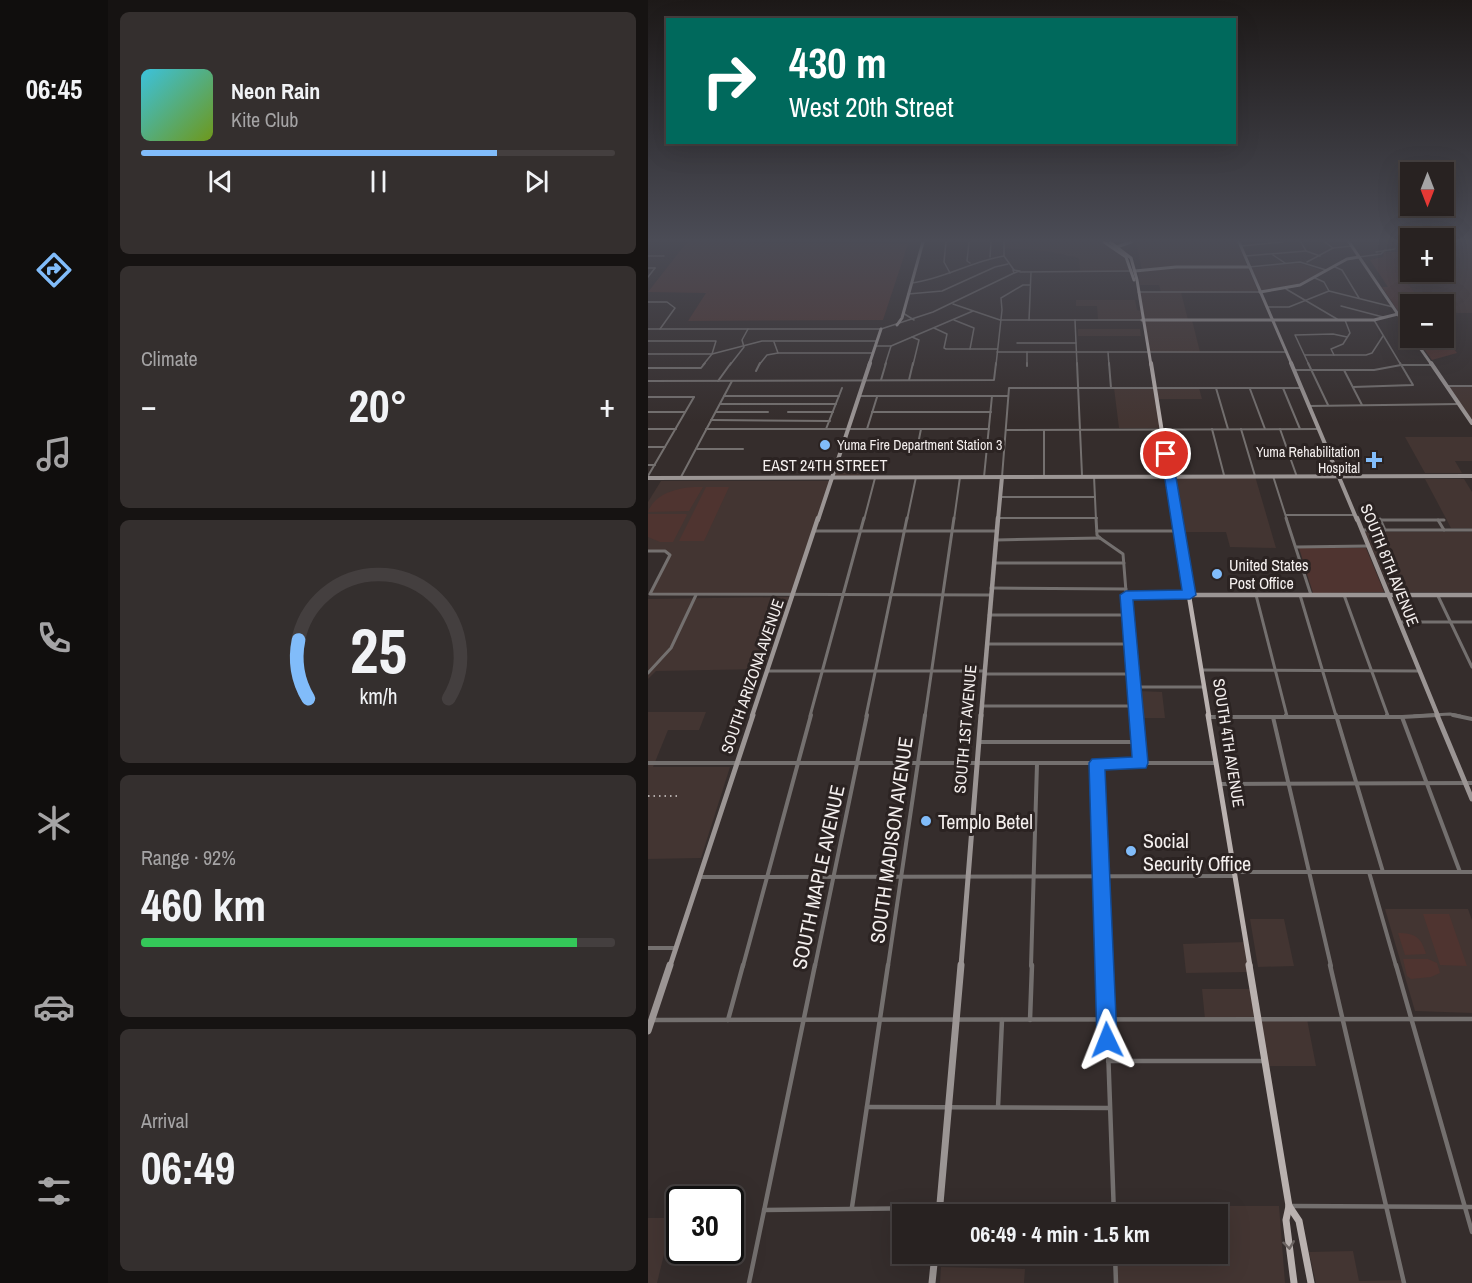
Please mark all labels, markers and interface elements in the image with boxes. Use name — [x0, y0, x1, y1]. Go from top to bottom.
text: 430 m — [789, 35, 887, 91]
icon: right — [690, 42, 768, 120]
text: 06:45 — [26, 71, 82, 107]
text: Neon Rain — [231, 76, 320, 106]
text: West 20th Street — [789, 89, 954, 125]
text: Kite Club — [231, 106, 298, 133]
north arrow — [1400, 162, 1454, 216]
map controls — [1400, 162, 1454, 348]
icon: previous — [204, 165, 237, 198]
icon: pause — [362, 165, 395, 198]
icon: next — [520, 165, 553, 198]
button: + — [1400, 228, 1454, 282]
icon: directions — [33, 249, 75, 291]
button: − — [1400, 294, 1454, 348]
text: Climate — [141, 345, 198, 372]
text: 20° — [348, 375, 408, 436]
text: − — [141, 383, 157, 427]
text: + — [599, 383, 615, 427]
pin — [1140, 428, 1191, 479]
icon: music — [33, 433, 75, 475]
place label: Yuma Fire Department Station 3 — [837, 436, 1002, 454]
icon: arrive — [1149, 437, 1182, 470]
marker: Yuma Fire Department Station 3 — [818, 438, 832, 452]
place label: Yuma Rehabilitation Hospital — [1256, 443, 1360, 477]
marker: Yuma Rehabilitation Hospital — [1365, 451, 1383, 469]
street label: EAST 24TH STREET — [762, 454, 888, 476]
street label: SOUTH 8TH AVENUE — [1355, 500, 1425, 630]
place label: United States Post Office — [1229, 554, 1309, 594]
marker: United States Post Office — [1210, 567, 1224, 581]
street label: SOUTH ARIZONA AVENUE — [715, 596, 789, 756]
text: 25 — [350, 608, 406, 692]
icon: phone — [33, 617, 75, 659]
street label: SOUTH 1ST AVENUE — [948, 664, 982, 794]
street label: SOUTH 4TH AVENUE — [1208, 677, 1250, 809]
text: km/h — [359, 682, 397, 711]
street label: SOUTH MADISON AVENUE — [863, 735, 919, 945]
street label: SOUTH MAPLE AVENUE — [785, 783, 851, 971]
icon: climate — [33, 802, 75, 844]
place label: Templo Betel — [938, 808, 1033, 835]
marker: Templo Betel — [919, 814, 933, 828]
place label: Social Security Office — [1143, 827, 1251, 877]
text: Range · 92% — [141, 844, 236, 871]
marker: Social Security Office — [1124, 844, 1138, 858]
text: 460 km — [141, 874, 266, 935]
icon: car — [33, 986, 75, 1028]
position arrow — [1075, 1008, 1139, 1072]
text: Arrival — [141, 1107, 188, 1134]
text: 06:49 — [141, 1137, 235, 1198]
icon: filters — [33, 1170, 75, 1212]
speed limit sign: 30 — [666, 1186, 744, 1264]
text: 06:49 · 4 min · 1.5 km — [970, 1219, 1150, 1249]
one-way arrow — [1283, 1240, 1295, 1249]

